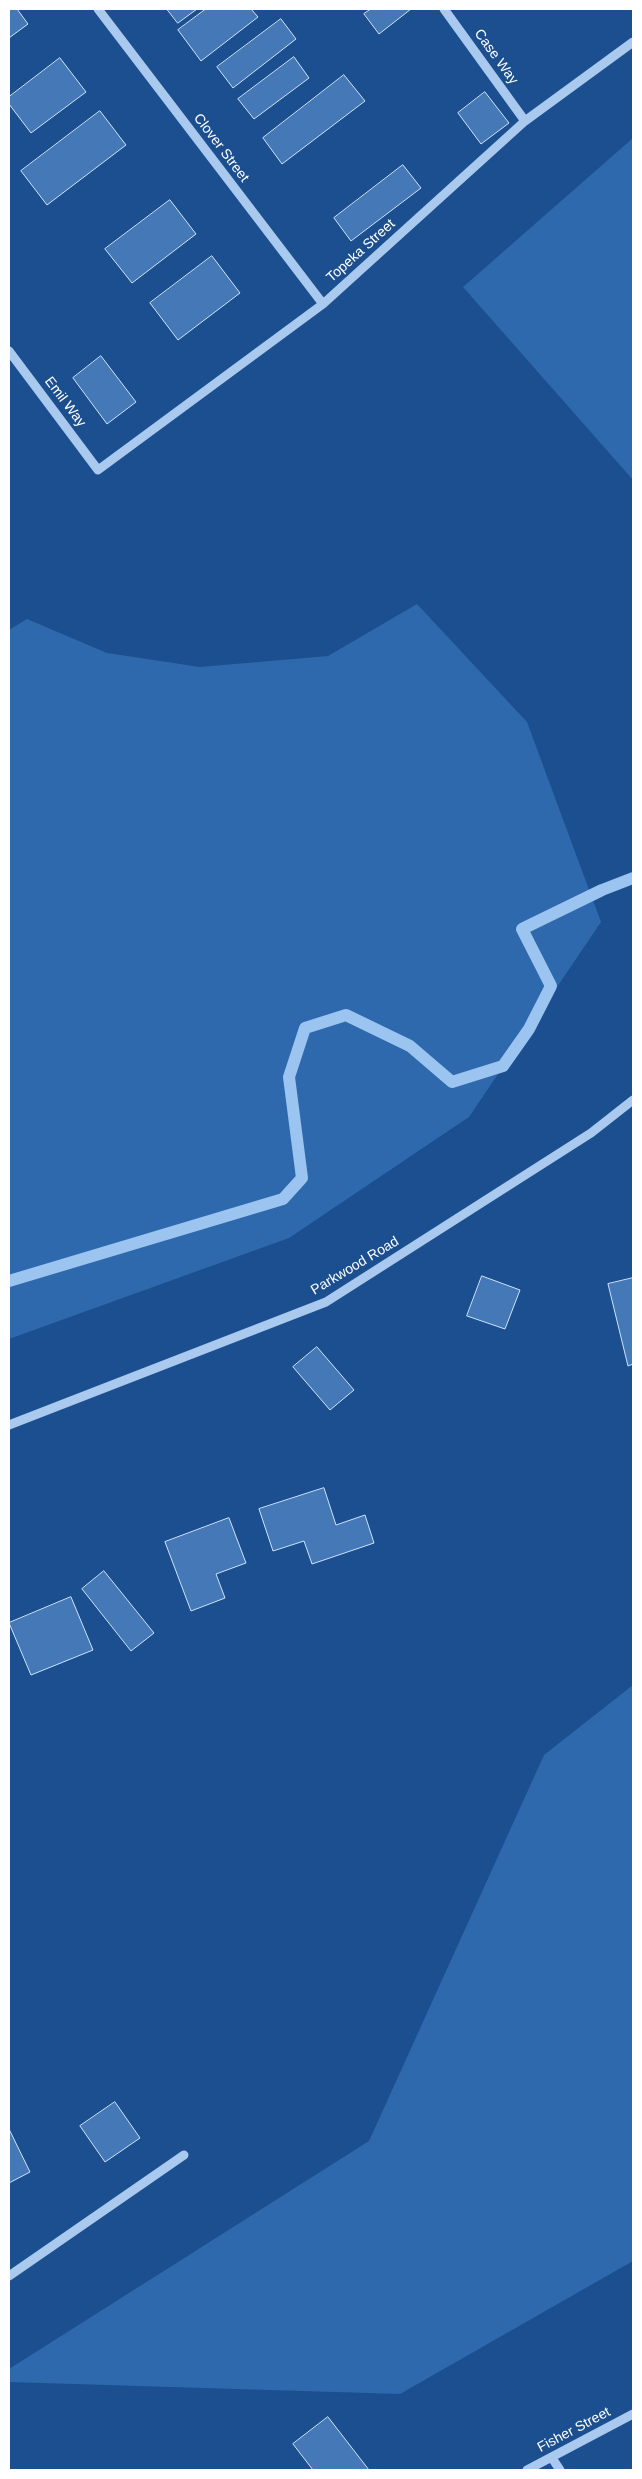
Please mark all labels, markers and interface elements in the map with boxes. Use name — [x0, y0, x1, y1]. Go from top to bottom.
street label: Case Way — [470, 26, 522, 88]
street label: Clover Street — [190, 110, 252, 186]
street label: Topeka Street — [323, 216, 399, 286]
street label: Emil Way — [41, 374, 89, 430]
street label: Parkwood Road — [308, 1233, 402, 1299]
street label: Fisher Street — [535, 2404, 613, 2456]

